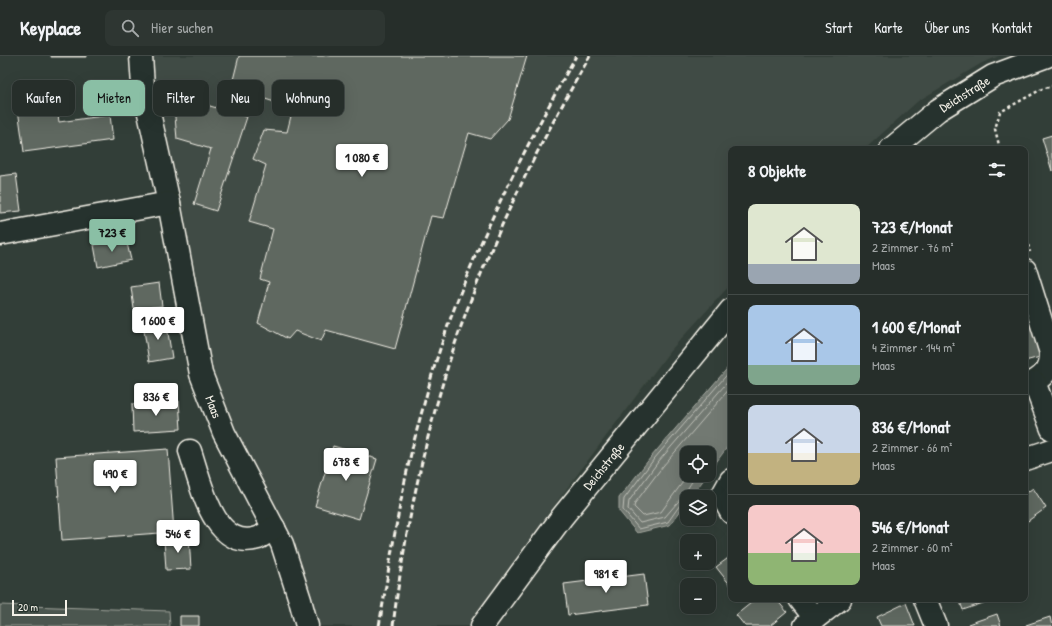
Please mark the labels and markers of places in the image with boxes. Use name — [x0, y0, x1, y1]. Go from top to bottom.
pin: 1 080 € — [325, 144, 399, 178]
pin: 723 € — [84, 219, 140, 253]
pin: 1 600 € — [121, 307, 195, 341]
pin: 836 € — [128, 383, 184, 417]
pin: 678 € — [318, 448, 374, 482]
pin: 490 € — [87, 460, 143, 494]
pin: 546 € — [150, 520, 206, 554]
pin: 981 € — [578, 560, 634, 594]

